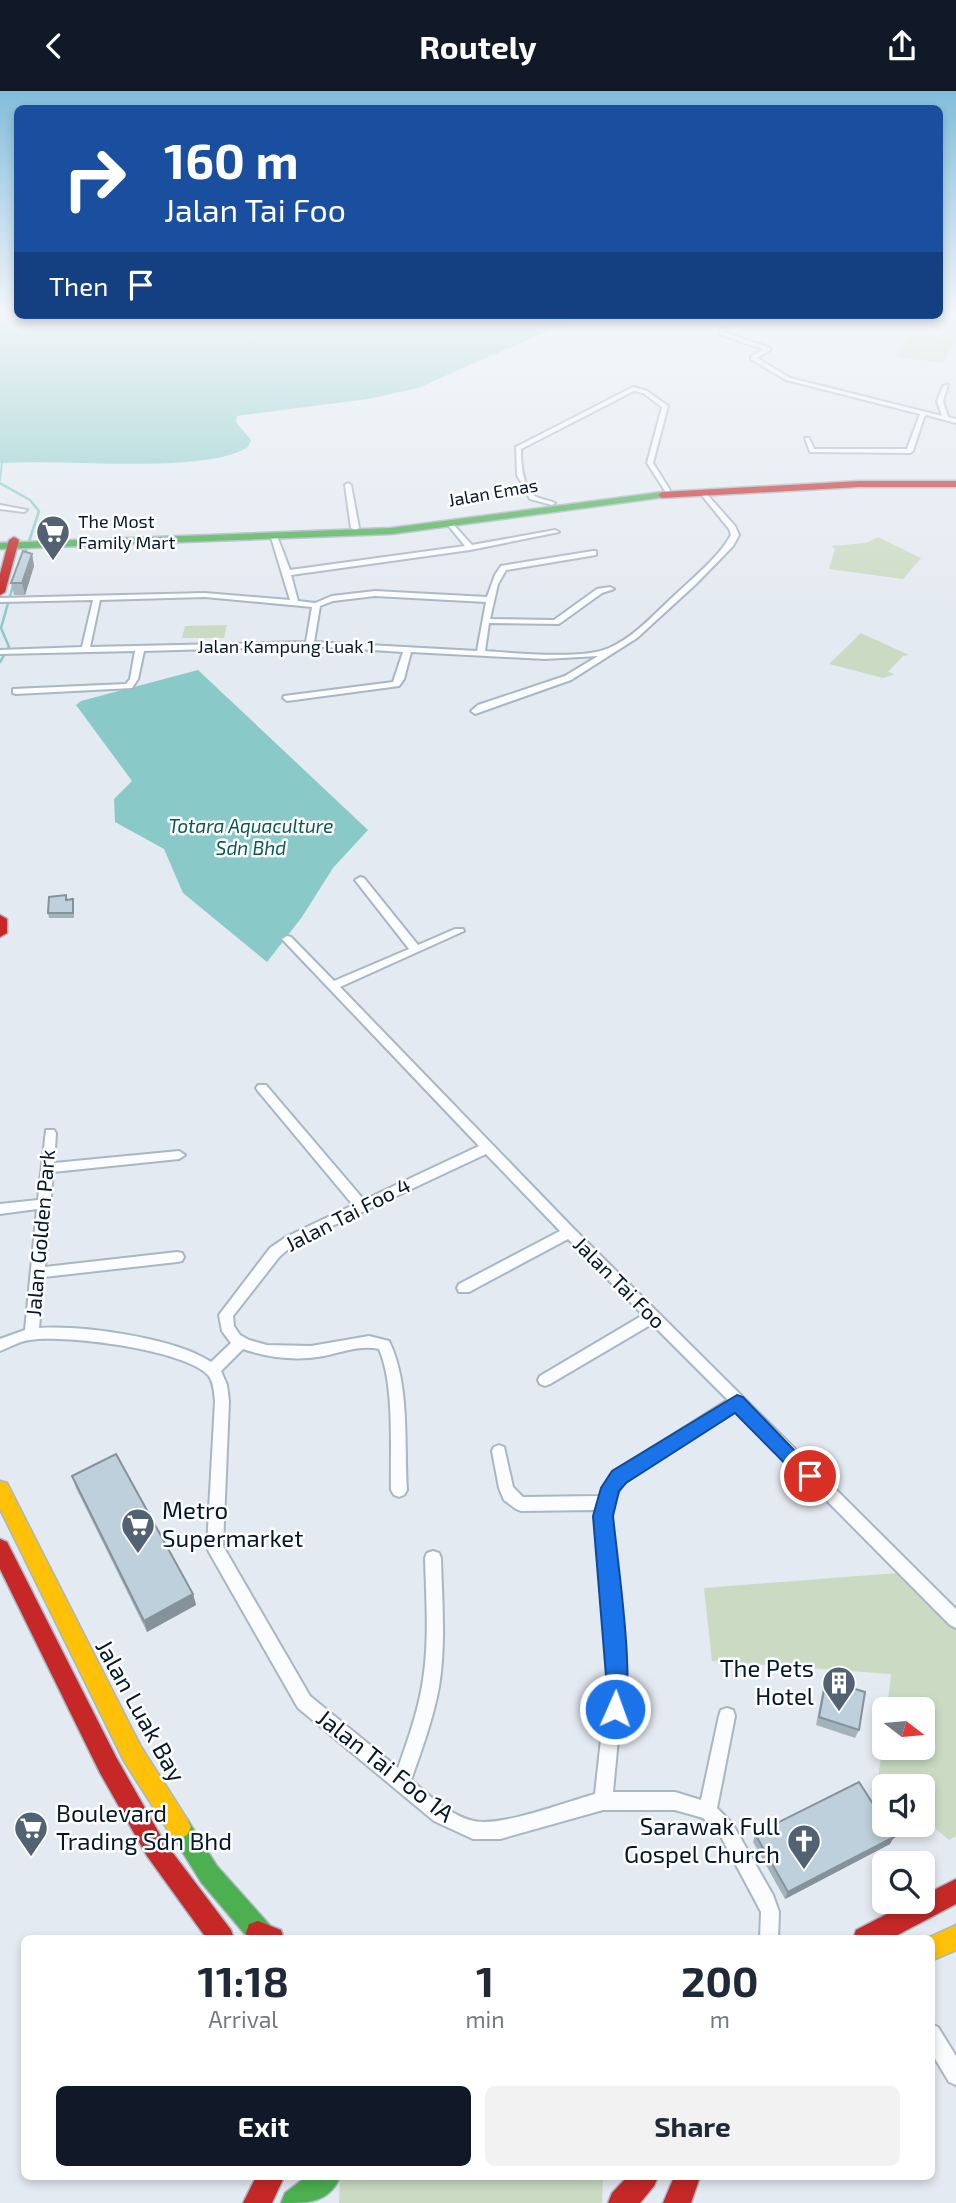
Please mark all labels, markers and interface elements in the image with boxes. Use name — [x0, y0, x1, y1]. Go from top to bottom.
icon: back — [35, 27, 73, 65]
text: Routely — [419, 27, 537, 65]
icon: share — [883, 27, 921, 65]
text: 160 m — [164, 130, 299, 189]
icon: right — [49, 133, 140, 224]
text: Jalan Tai Foo — [164, 190, 346, 228]
icon: arrive — [122, 266, 160, 304]
text: Then — [49, 270, 108, 301]
street label: Jalan Emas — [446, 473, 539, 511]
place label: The Most Family Mart — [78, 510, 175, 553]
supermarket icon: The Most Family Mart — [34, 513, 72, 562]
street label: Jalan Kampung Luak 1 — [198, 635, 374, 657]
water label: Totara Aquaculture Sdn Bhd — [169, 814, 333, 859]
street label: Jalan Golden Park — [20, 1148, 59, 1318]
street label: Jalan Tai Foo 4 — [281, 1171, 414, 1256]
street label: Jalan Tai Foo — [569, 1231, 671, 1333]
pin — [780, 1446, 840, 1506]
icon: arrive — [791, 1457, 829, 1495]
place label: Metro Supermarket — [162, 1495, 303, 1552]
supermarket icon: Metro Supermarket — [119, 1506, 157, 1555]
street label: Jalan Luak Bay — [90, 1634, 192, 1787]
place label: The Pets Hotel — [720, 1653, 814, 1710]
building icon: The Pets Hotel — [820, 1664, 858, 1713]
position arrow — [578, 1672, 652, 1746]
north arrow — [872, 1697, 934, 1761]
map controls — [872, 1697, 935, 1914]
street label: Jalan Tai Foo 1A — [312, 1702, 460, 1827]
button: sound — [872, 1774, 935, 1837]
place label: Boulevard Trading Sdn Bhd — [56, 1798, 232, 1855]
supermarket icon: Boulevard Trading Sdn Bhd — [12, 1809, 50, 1858]
place label: Sarawak Full Gospel Church — [624, 1811, 780, 1868]
church icon: Sarawak Full Gospel Church — [785, 1822, 823, 1871]
button: search — [872, 1851, 935, 1914]
text: 11:18 — [197, 1955, 289, 2005]
text: 1 — [476, 1955, 494, 2005]
text: 200 — [681, 1955, 758, 2005]
text: Arrival — [208, 2005, 278, 2033]
text: min — [465, 2005, 505, 2033]
text: m — [710, 2005, 730, 2033]
button: Exit — [56, 2086, 471, 2166]
button: Share — [485, 2086, 900, 2166]

